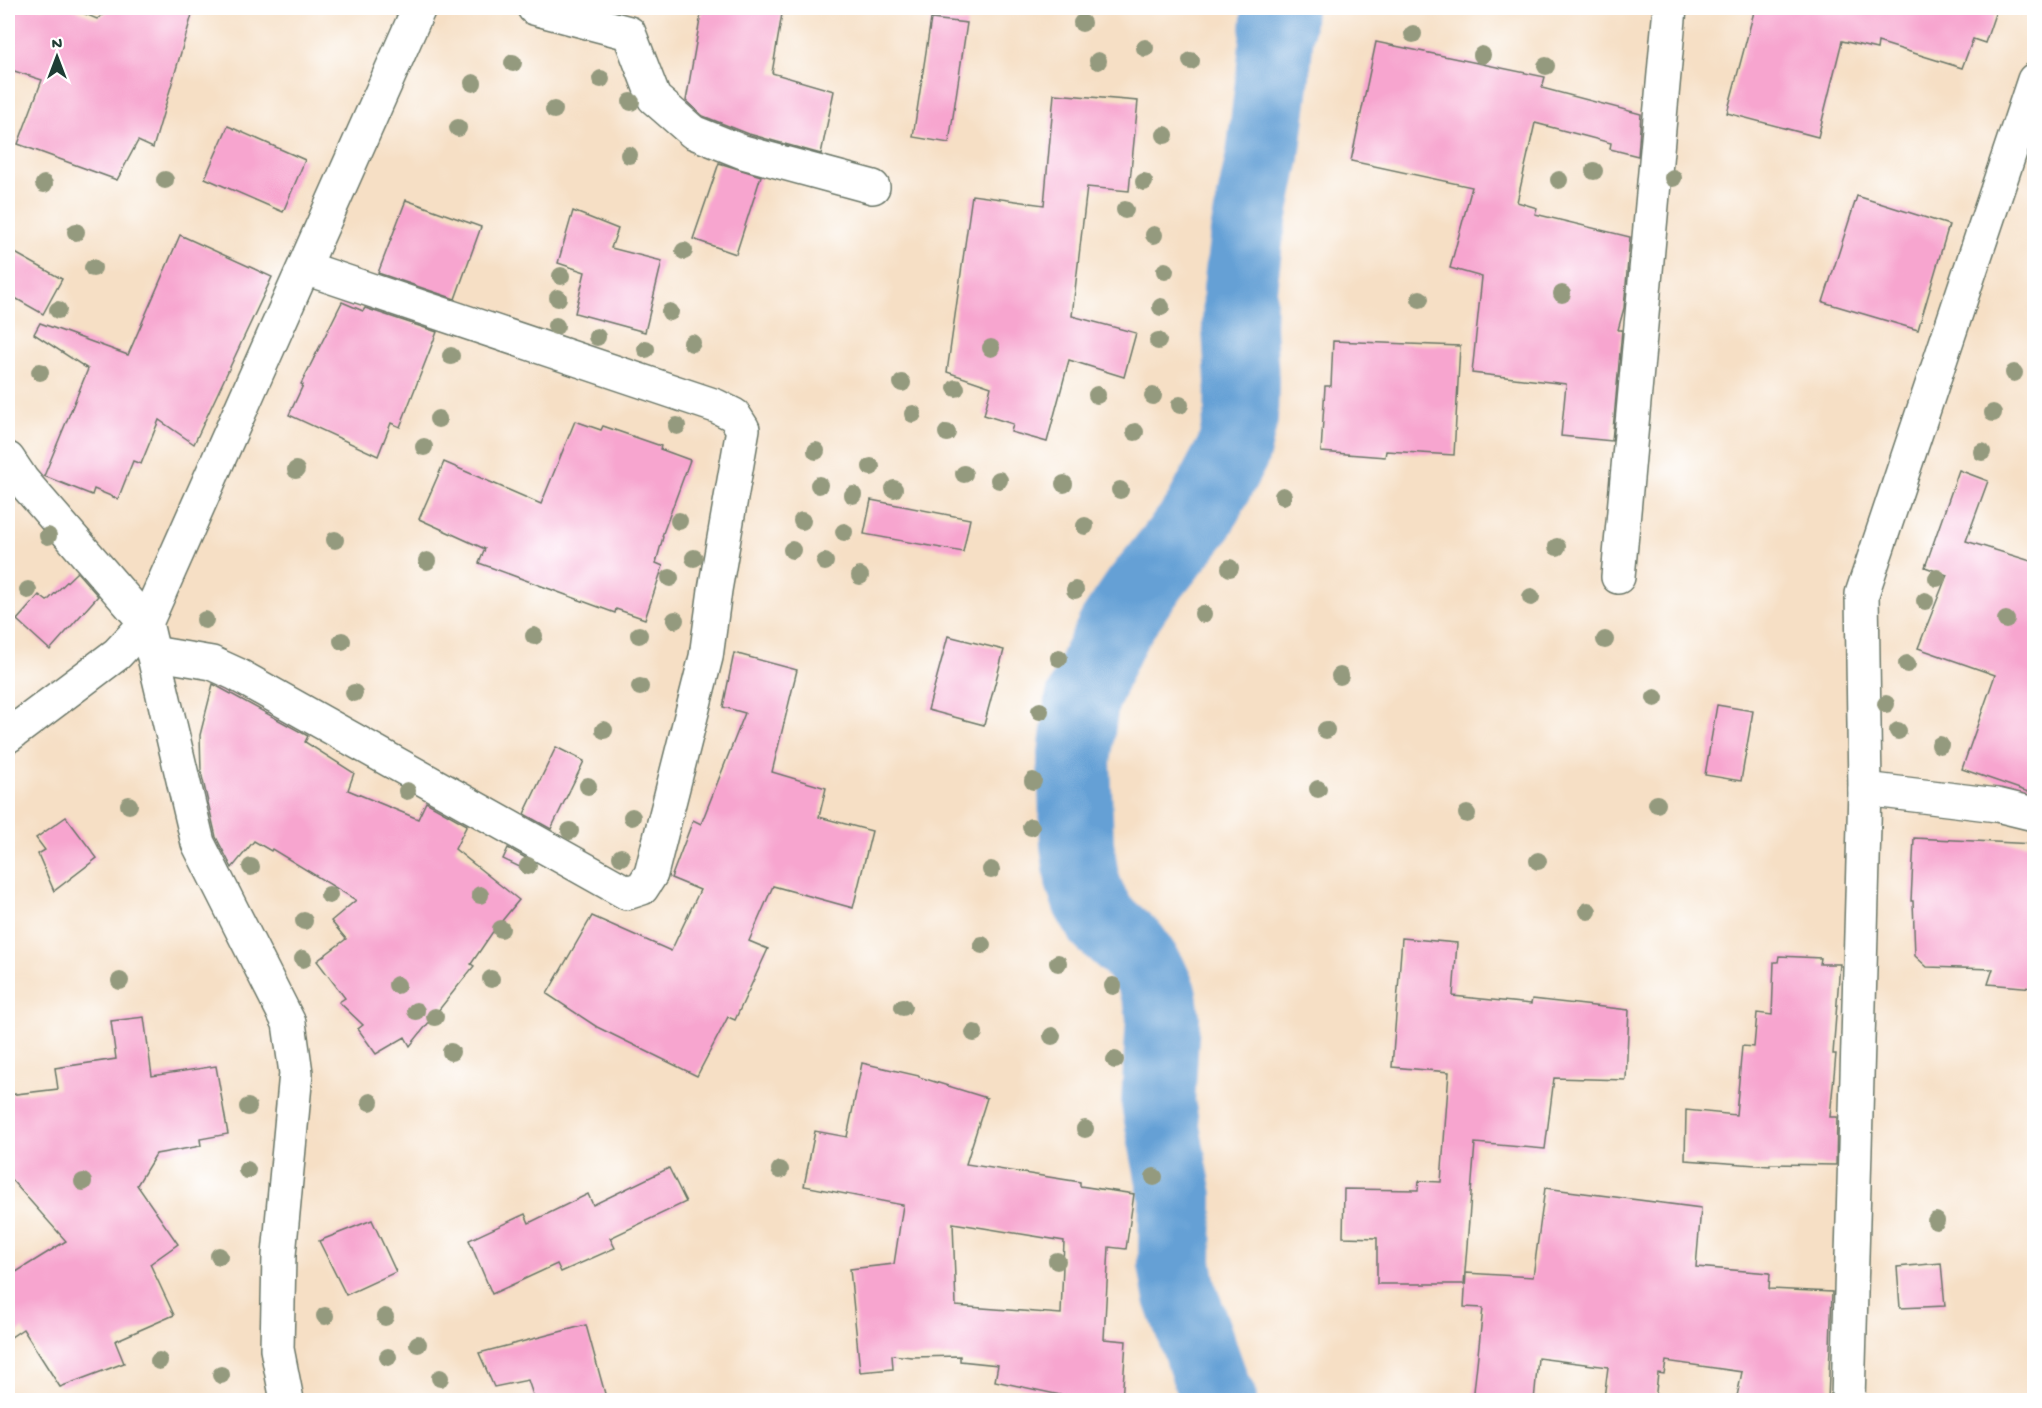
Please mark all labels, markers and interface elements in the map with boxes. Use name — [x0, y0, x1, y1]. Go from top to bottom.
north arrow — [27, 27, 87, 87]
text: N — [52, 36, 63, 55]

